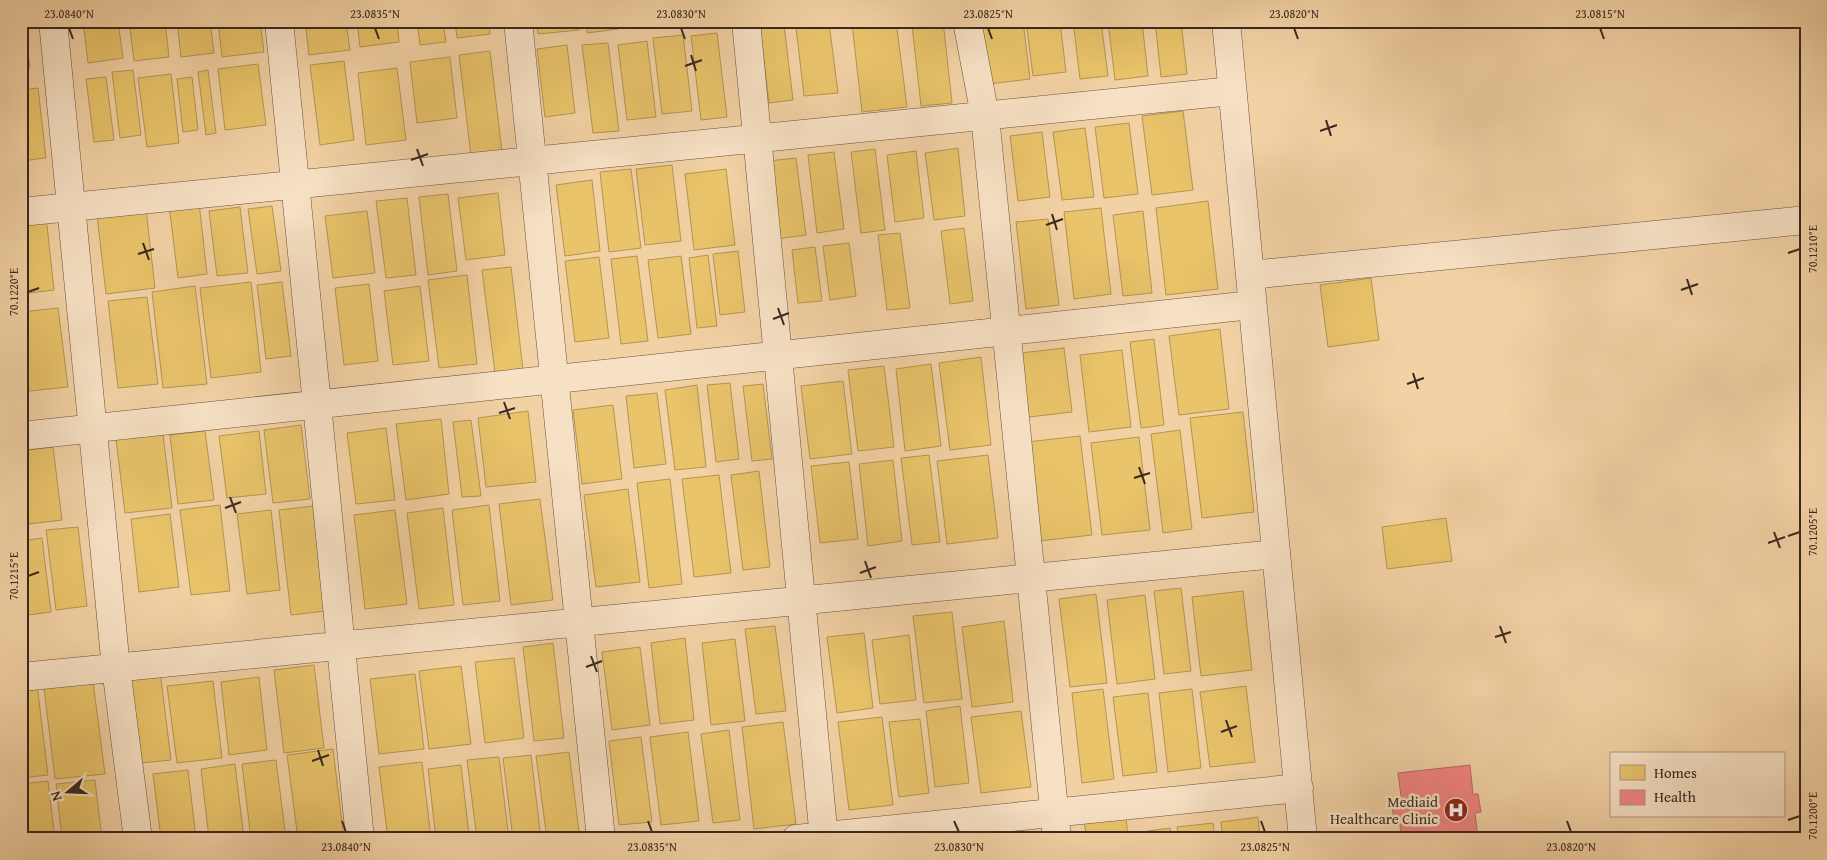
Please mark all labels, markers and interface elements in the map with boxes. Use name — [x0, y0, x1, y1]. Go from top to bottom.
text: 23.0840°N — [44, 5, 94, 22]
text: 23.0835°N — [350, 5, 400, 22]
text: 23.0830°N — [656, 5, 706, 22]
text: 23.0825°N — [963, 5, 1013, 22]
text: 23.0820°N — [1269, 5, 1319, 22]
text: 23.0815°N — [1575, 5, 1625, 22]
text: 70.1210°E — [1804, 225, 1821, 273]
text: 70.1220°E — [5, 268, 22, 316]
text: 70.1205°E — [1804, 508, 1821, 556]
text: 70.1215°E — [5, 552, 22, 600]
legend — [1610, 752, 1784, 818]
text: Homes — [1654, 762, 1697, 783]
north arrow — [42, 768, 92, 818]
text: Health — [1654, 786, 1697, 807]
text: N — [45, 788, 67, 804]
place label: Mediaid Healthcare Clinic — [1330, 791, 1438, 829]
text: 70.1200°E — [1804, 792, 1821, 840]
hospital icon: Mediaid Healthcare Clinic — [1443, 797, 1469, 823]
text: 23.0840°N — [321, 838, 371, 855]
text: 23.0835°N — [627, 838, 677, 855]
text: 23.0830°N — [934, 838, 984, 855]
text: 23.0825°N — [1240, 838, 1290, 855]
text: 23.0820°N — [1546, 838, 1596, 855]

